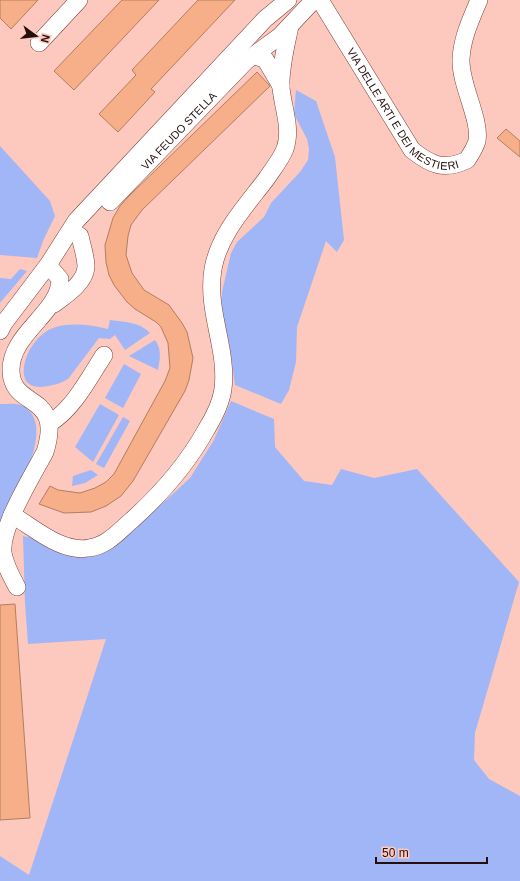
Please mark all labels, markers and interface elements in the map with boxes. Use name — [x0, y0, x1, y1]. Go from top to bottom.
north arrow — [16, 16, 56, 56]
text: N — [39, 33, 52, 44]
street label: VIA DELLE ARTI E DEI MESTIERI — [345, 46, 460, 172]
street label: VIA FEUDO STELLA — [139, 89, 219, 172]
scale bar — [376, 839, 487, 865]
text: 50 m — [382, 846, 409, 860]

